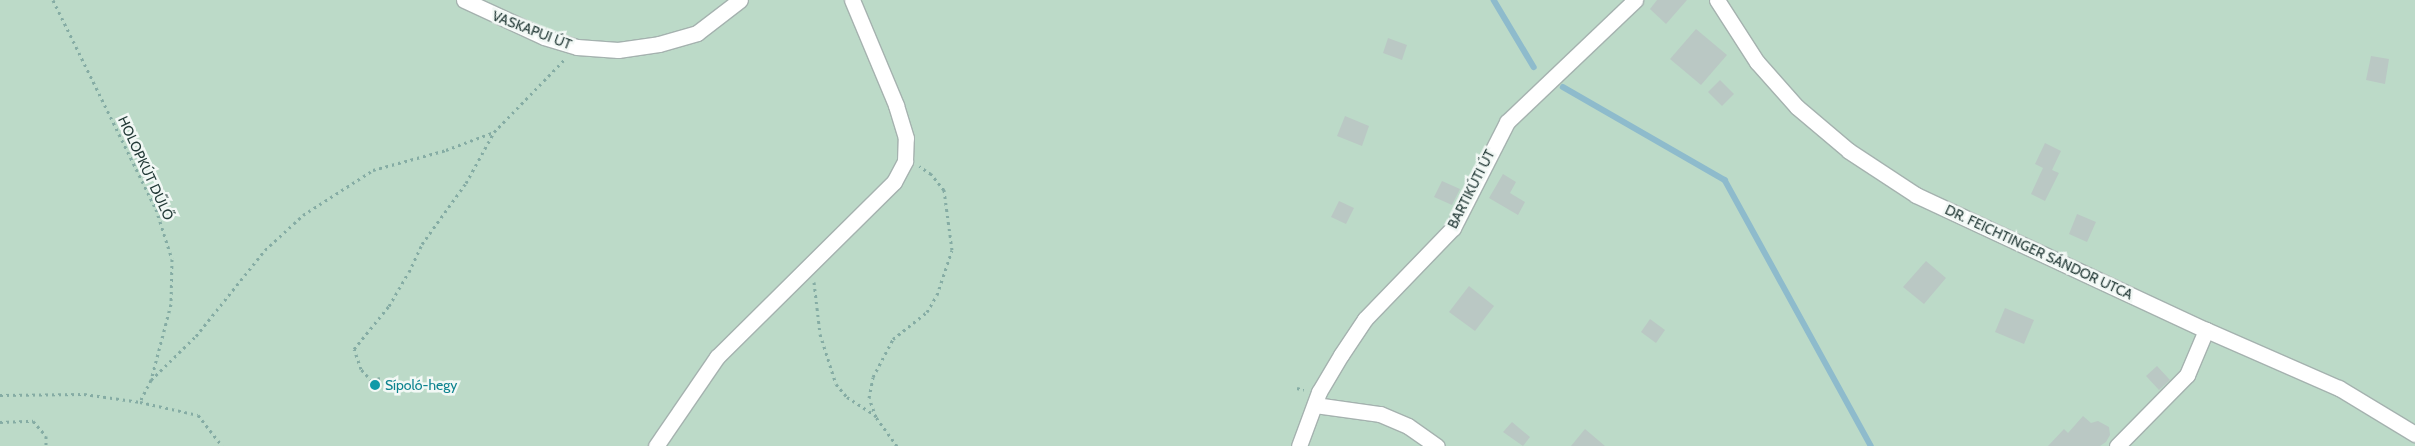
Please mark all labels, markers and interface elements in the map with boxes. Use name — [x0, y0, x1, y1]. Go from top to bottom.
street label: VASKAPUI ÚT — [490, 7, 574, 53]
street label: HOLOPKÚT DŰLŐ — [115, 113, 177, 223]
street label: BARTIKÚTI ÚT — [1444, 147, 1498, 231]
street label: DR. FEICHTINGER SÁNDOR UTCA — [1942, 201, 2136, 303]
place label: Sípoló-hegy — [385, 377, 457, 393]
marker: Sípoló-hegy — [369, 379, 381, 391]

